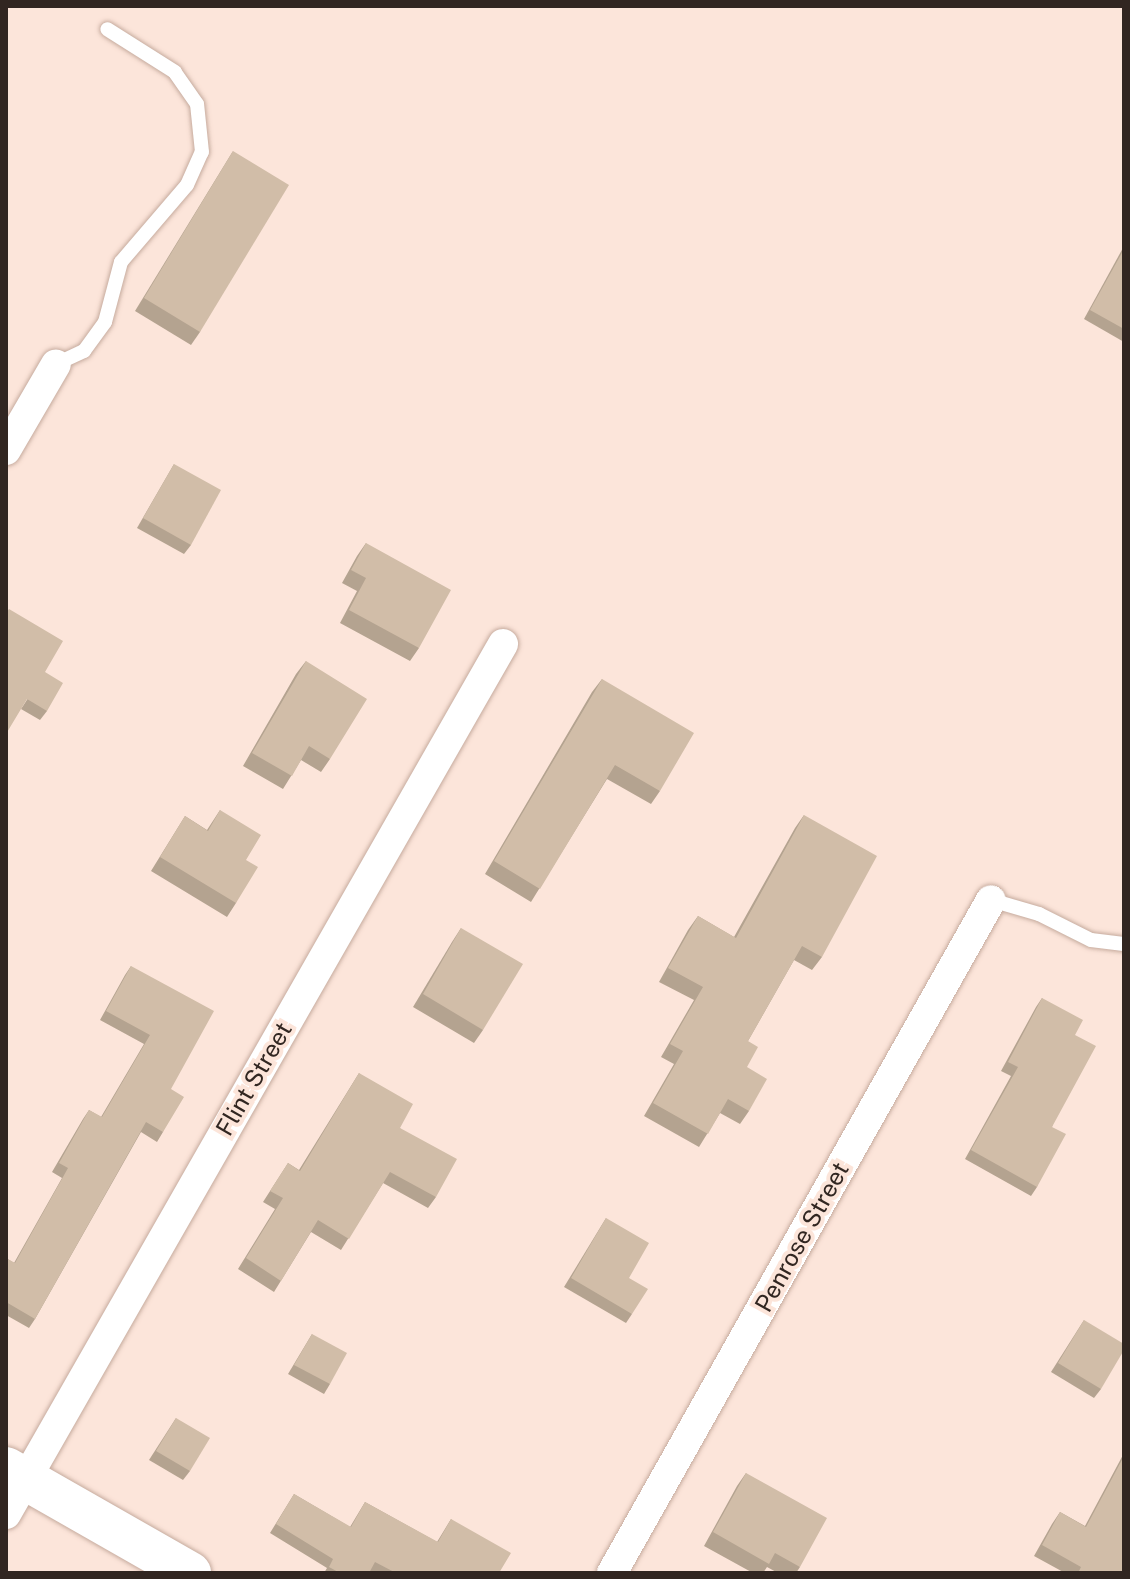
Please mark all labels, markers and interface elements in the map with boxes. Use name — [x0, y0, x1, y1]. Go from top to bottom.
street label: Flint Street — [210, 1017, 298, 1141]
street label: Penrose Street — [749, 1157, 855, 1317]

